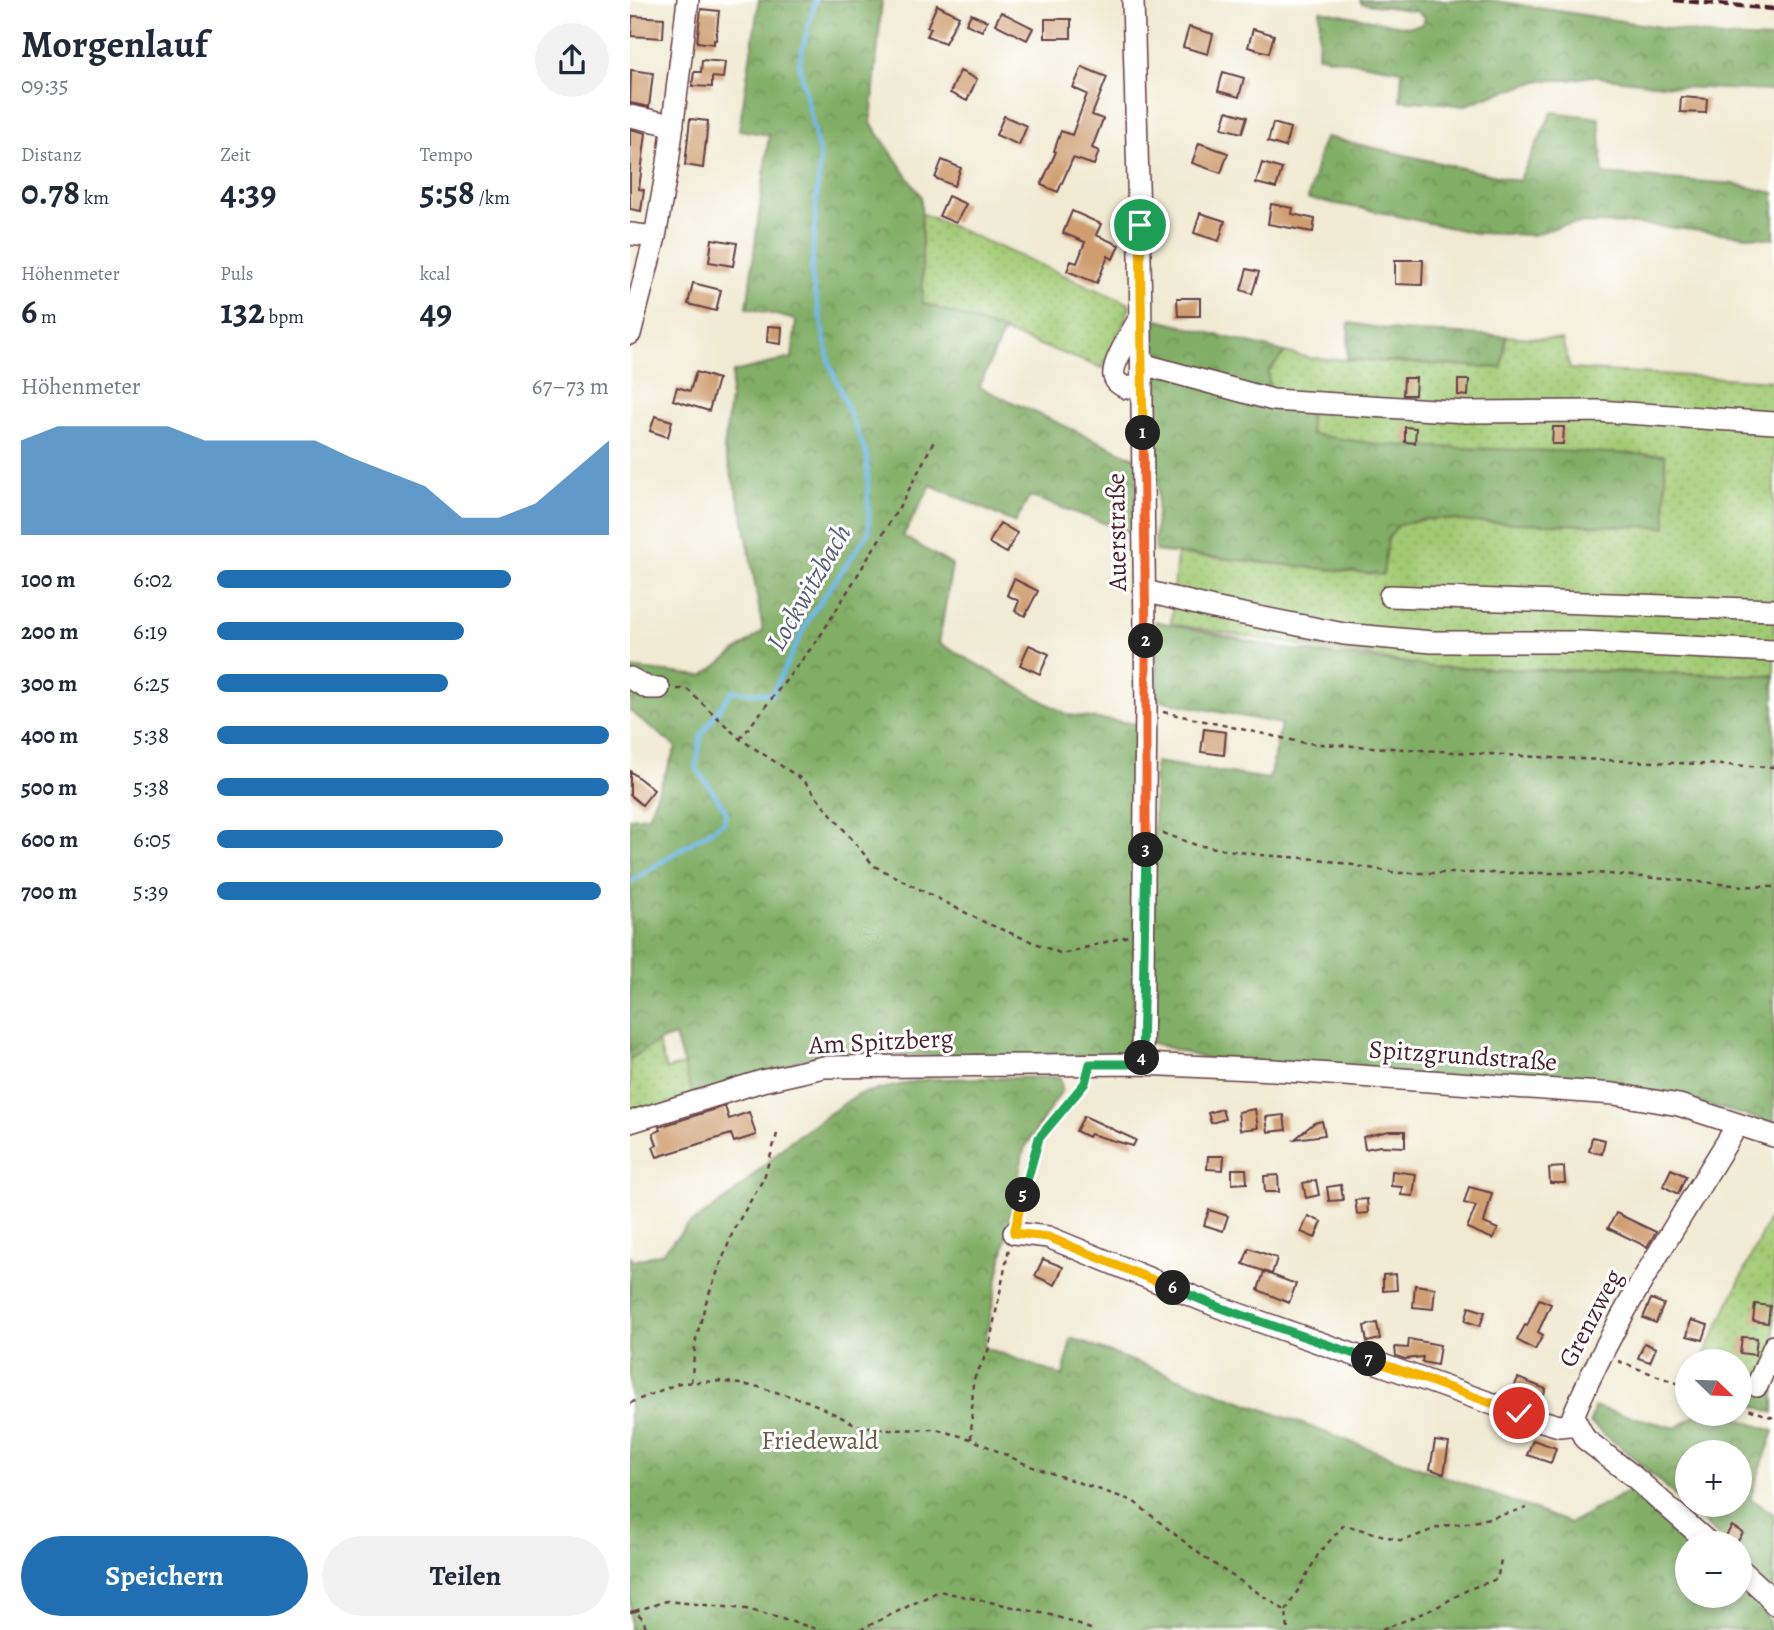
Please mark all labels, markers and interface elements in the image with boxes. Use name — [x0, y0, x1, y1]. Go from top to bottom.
text: Morgenlauf — [21, 18, 208, 70]
button: share — [535, 23, 609, 97]
text: 09:35 — [21, 70, 69, 101]
text: Distanz — [21, 142, 82, 168]
text: Zeit — [220, 142, 251, 168]
text: Tempo — [420, 142, 473, 168]
text: 0.78 — [21, 168, 80, 216]
text: 4:39 — [220, 168, 276, 216]
text: 5:58 — [420, 168, 475, 216]
text: km — [80, 185, 109, 211]
text: /km — [475, 185, 510, 211]
pin — [1110, 195, 1170, 255]
icon: arrive — [1121, 206, 1159, 244]
text: Höhenmeter — [21, 261, 120, 287]
text: Puls — [220, 261, 253, 287]
text: kcal — [420, 261, 450, 287]
text: 6 — [21, 287, 37, 335]
text: 132 — [220, 287, 265, 335]
text: 49 — [420, 287, 452, 335]
text: m — [37, 304, 57, 330]
text: bpm — [265, 304, 304, 330]
text: Höhenmeter — [21, 371, 141, 402]
text: 67–73 m — [532, 371, 609, 402]
pin: 1 — [1126, 416, 1160, 450]
text: 1 — [1139, 419, 1146, 445]
street label: Auerstraße — [1098, 473, 1135, 592]
water label: Lockwitzbach — [757, 517, 860, 658]
text: 100 m — [21, 564, 76, 595]
text: 6:02 — [133, 564, 172, 595]
text: 200 m — [21, 616, 79, 647]
text: 6:19 — [133, 616, 167, 647]
pin: 2 — [1128, 624, 1164, 658]
text: 2 — [1141, 627, 1150, 653]
text: 300 m — [21, 668, 77, 699]
text: 6:25 — [133, 668, 170, 699]
text: 400 m — [21, 720, 78, 751]
text: 5:38 — [133, 720, 169, 751]
text: 500 m — [21, 772, 77, 803]
text: 5:38 — [133, 772, 169, 803]
text: 600 m — [21, 824, 78, 855]
text: 6:05 — [133, 824, 171, 855]
pin: 3 — [1128, 832, 1164, 868]
text: 3 — [1141, 836, 1150, 862]
text: 700 m — [21, 876, 77, 907]
text: 5:39 — [133, 876, 168, 907]
street label: Am Spitzberg — [807, 1020, 954, 1063]
street label: Spitzgrundstraße — [1368, 1031, 1558, 1080]
pin: 4 — [1124, 1040, 1160, 1076]
text: 4 — [1137, 1044, 1146, 1070]
pin: 5 — [1006, 1178, 1040, 1212]
text: 5 — [1018, 1181, 1027, 1207]
street label: Grenzweg — [1550, 1263, 1631, 1374]
pin: 6 — [1156, 1270, 1190, 1306]
text: 6 — [1168, 1274, 1177, 1300]
pin: 7 — [1352, 1342, 1386, 1376]
text: 7 — [1364, 1345, 1373, 1371]
north arrow — [1675, 1349, 1752, 1426]
map controls — [1675, 1349, 1752, 1608]
pin — [1489, 1383, 1549, 1443]
icon: check — [1500, 1394, 1538, 1432]
park label: Friedewald — [761, 1423, 879, 1458]
button: + — [1675, 1440, 1752, 1517]
button: − — [1675, 1531, 1752, 1608]
button: Speichern — [21, 1536, 308, 1616]
button: Teilen — [322, 1536, 609, 1616]

